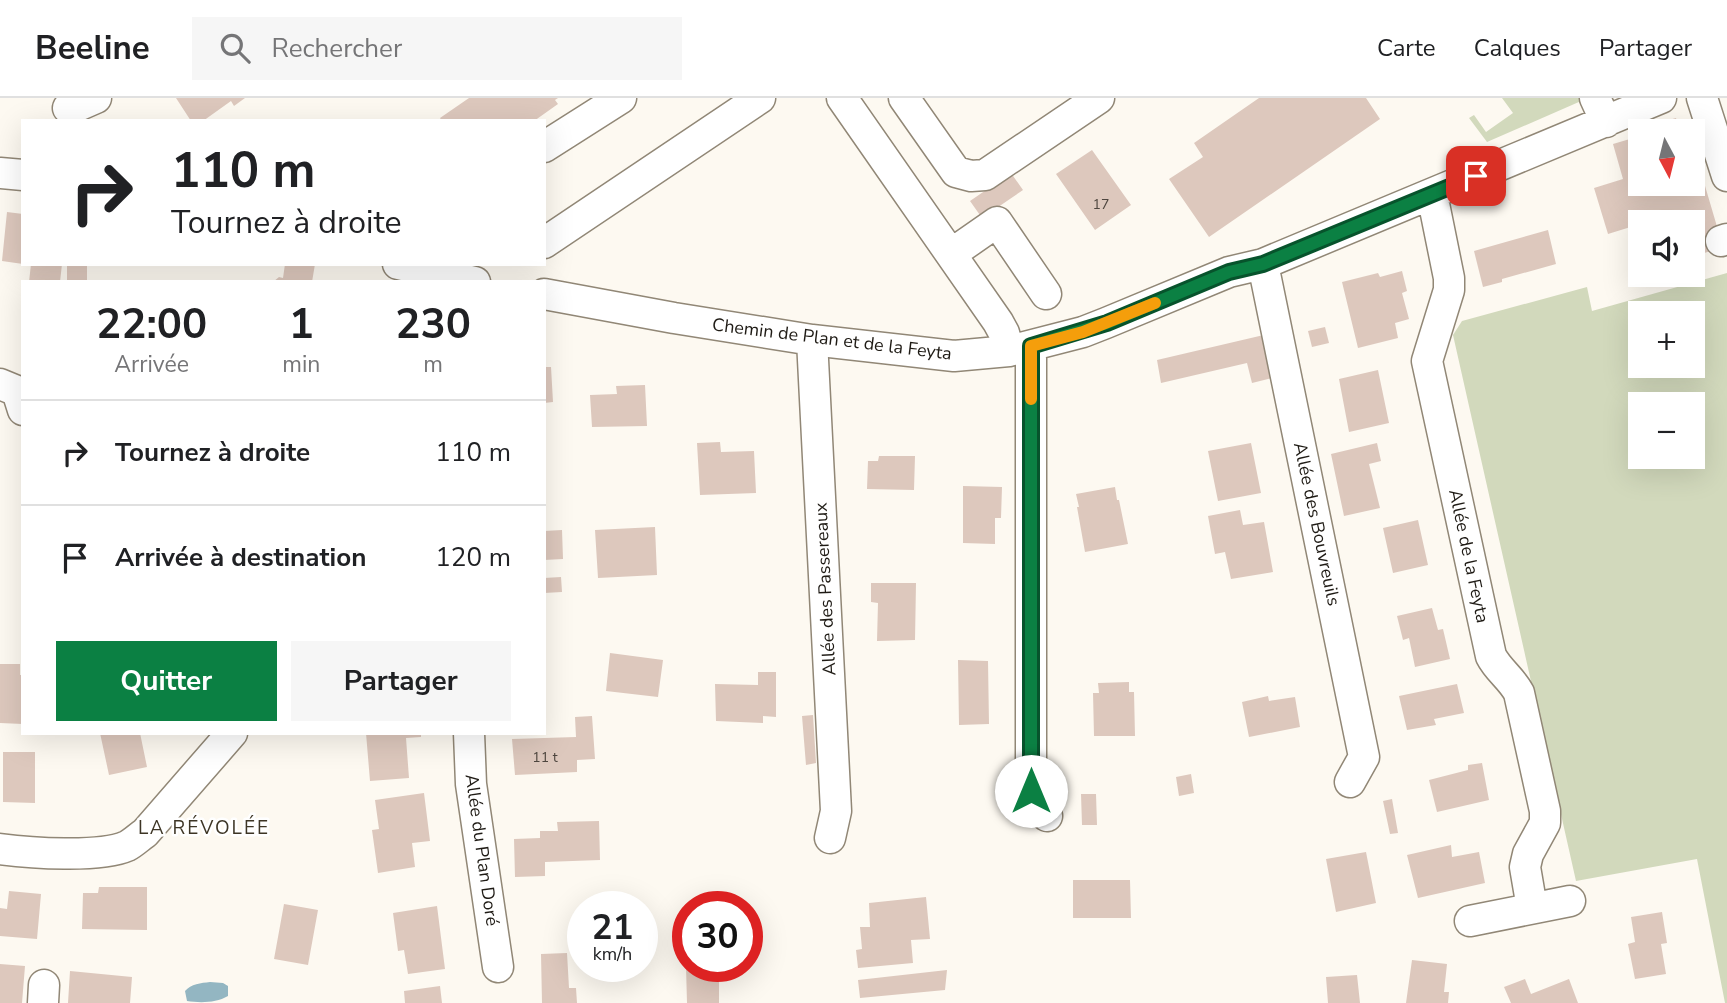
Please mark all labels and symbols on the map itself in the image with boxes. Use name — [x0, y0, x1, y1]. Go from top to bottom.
north arrow — [1628, 119, 1704, 196]
pin — [1446, 146, 1506, 206]
house number: 17 — [1093, 195, 1109, 214]
street label: Chemin de Plan et de la Feyta — [711, 312, 953, 366]
street label: Allée des Bouvreuils — [1288, 440, 1346, 608]
street label: Allée de la Feyta — [1443, 487, 1495, 625]
street label: Allée des Passereaux — [808, 501, 842, 676]
house number: 11 t — [532, 748, 558, 767]
position arrow — [994, 754, 1068, 828]
street label: Allée du Plan Doré — [459, 773, 505, 927]
district label: LA RÉVOLÉE — [138, 815, 270, 841]
speed limit sign: 30 — [672, 891, 763, 982]

